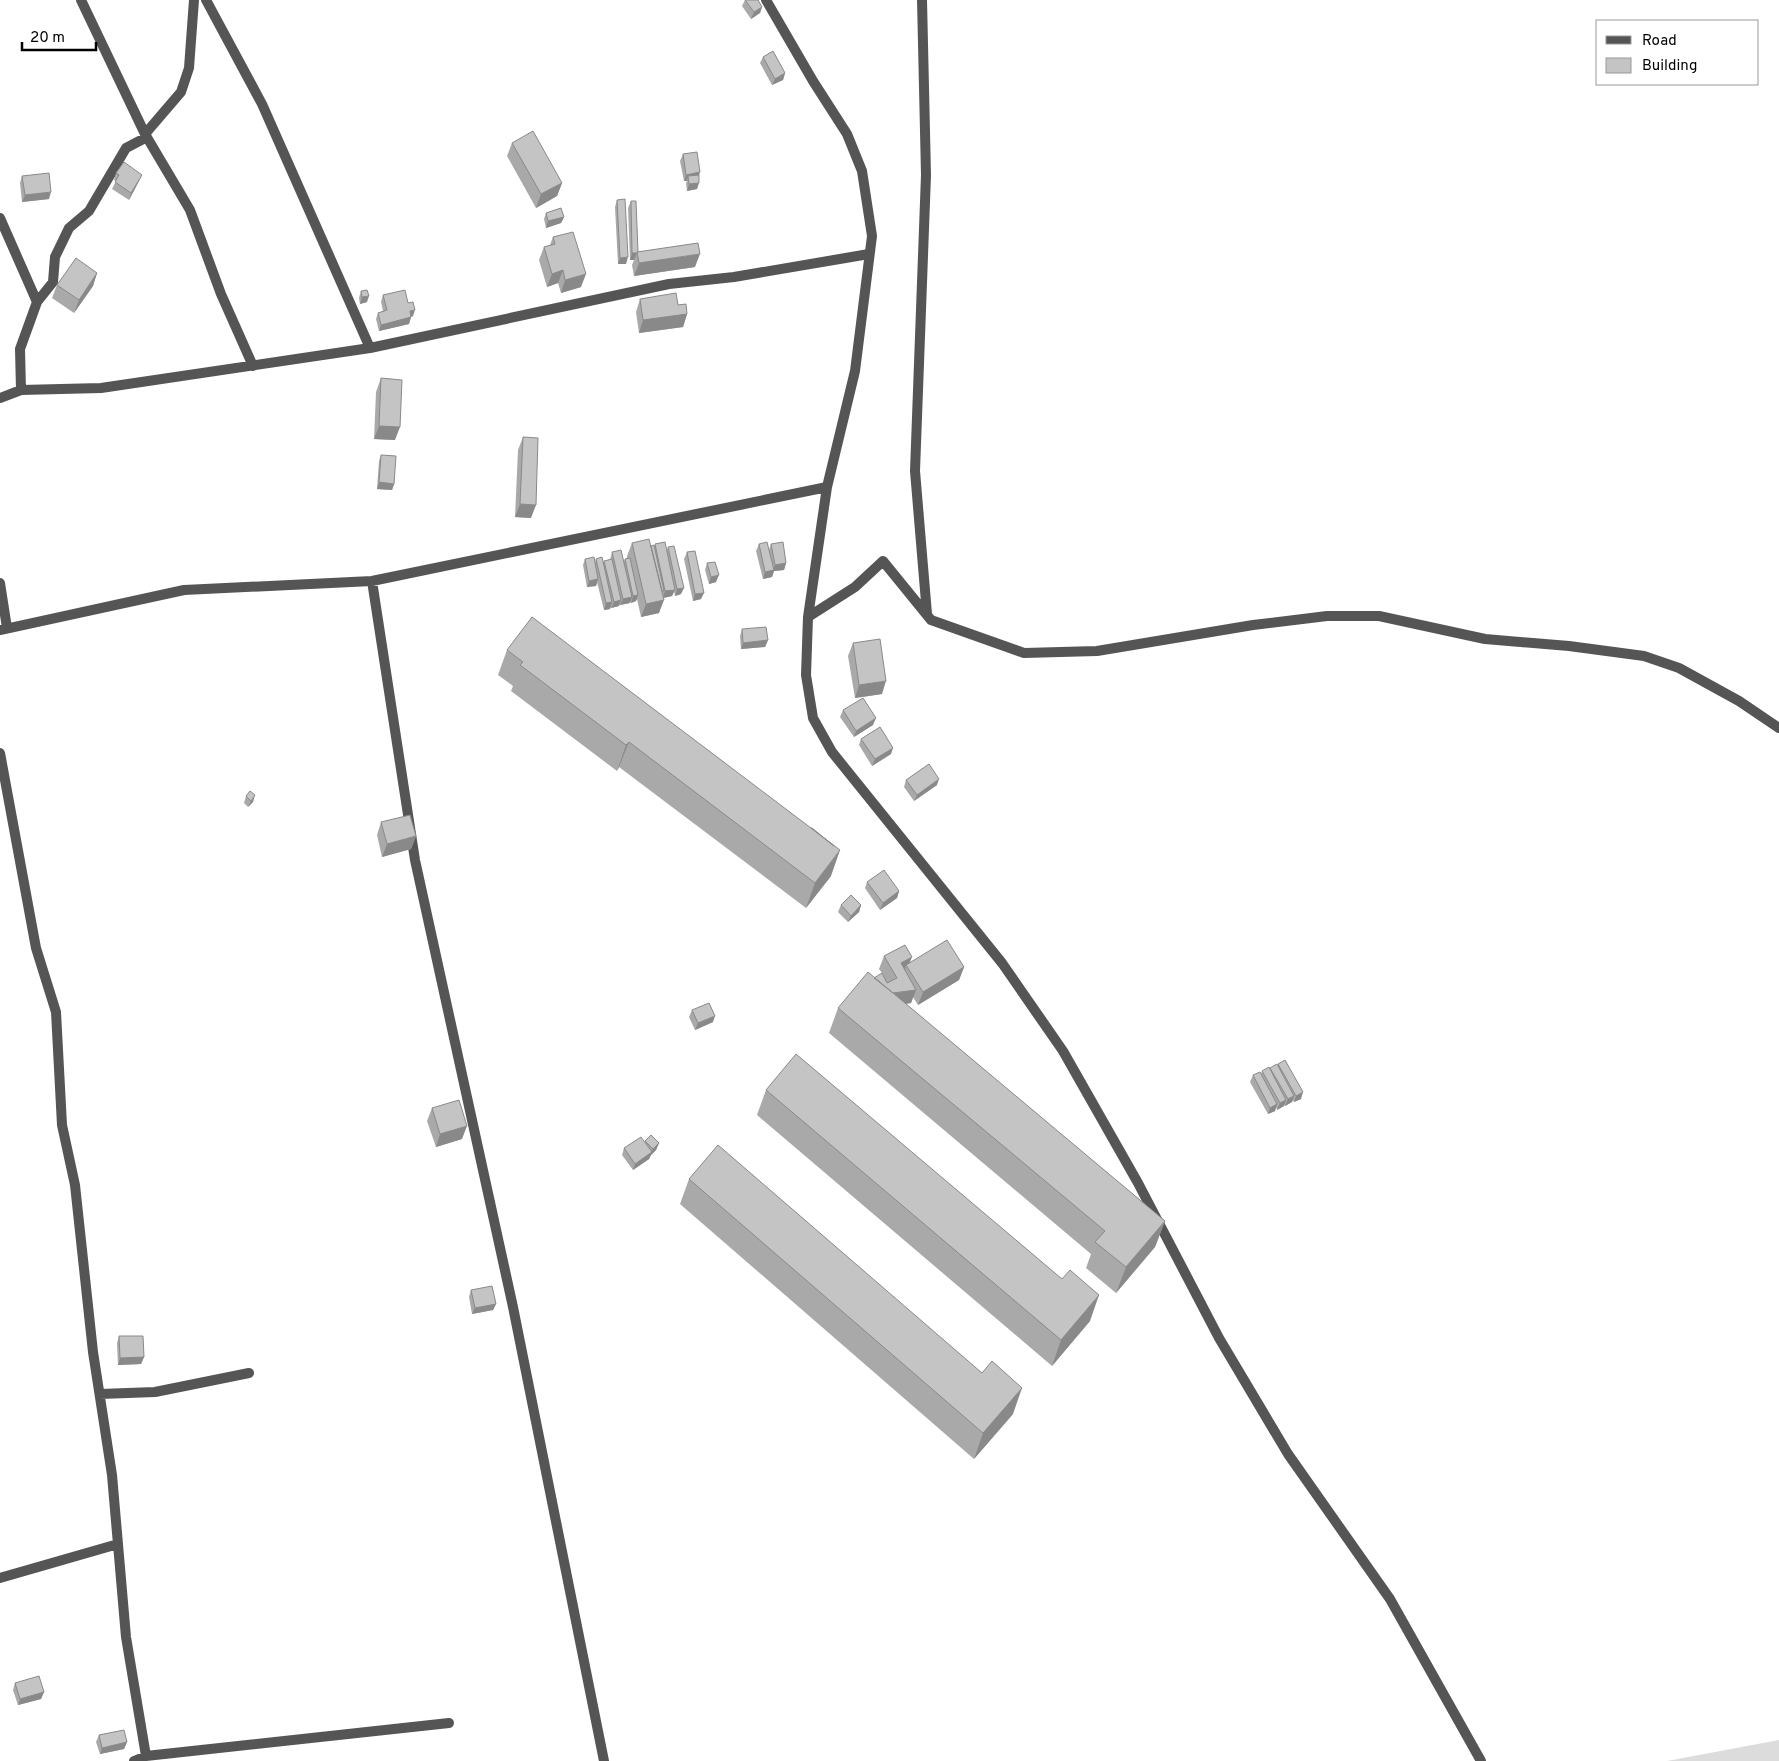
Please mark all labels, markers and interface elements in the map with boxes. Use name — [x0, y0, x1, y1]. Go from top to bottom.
scale bar — [22, 20, 96, 52]
legend — [1596, 20, 1759, 85]
text: 20 m — [30, 29, 65, 48]
text: Road — [1642, 32, 1677, 51]
text: Building — [1642, 57, 1697, 76]

